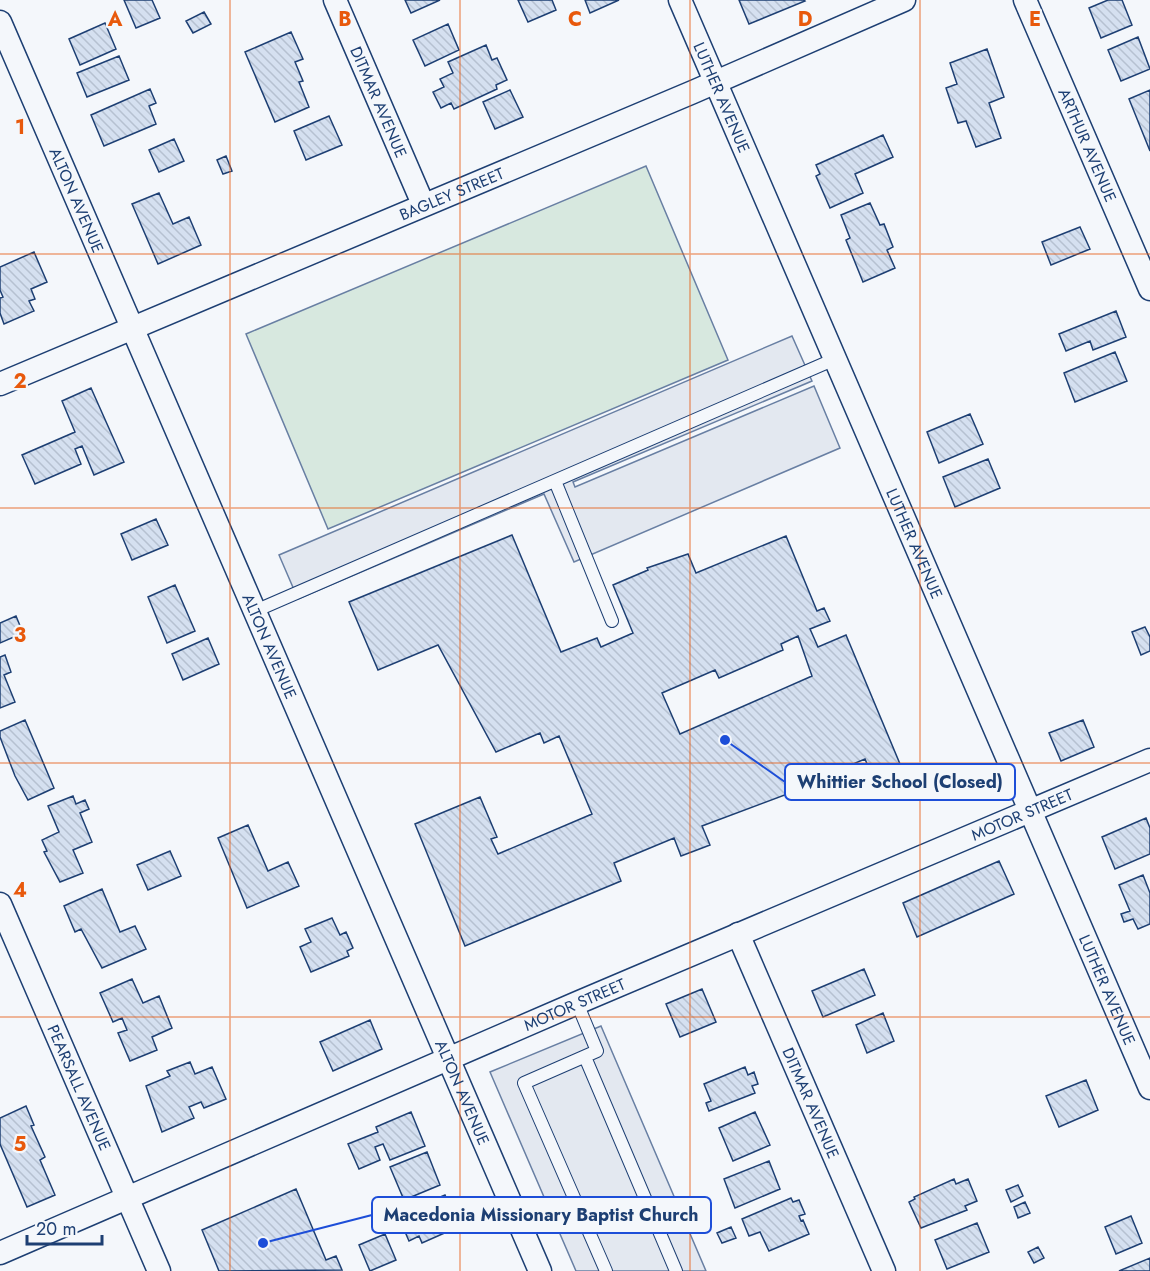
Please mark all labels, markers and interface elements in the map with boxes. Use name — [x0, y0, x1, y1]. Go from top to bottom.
text: A — [107, 5, 123, 34]
text: B — [338, 5, 352, 34]
text: C — [568, 5, 582, 34]
text: D — [798, 5, 812, 34]
text: E — [1029, 5, 1041, 34]
street label: LUTHER AVENUE — [688, 38, 756, 156]
street label: DITMAR AVENUE — [345, 43, 413, 161]
street label: ARTHUR AVENUE — [1053, 85, 1122, 205]
text: 1 — [15, 113, 25, 142]
street label: ALTON AVENUE — [44, 144, 110, 256]
street label: BAGLEY STREET — [396, 161, 508, 226]
text: 2 — [13, 367, 27, 396]
street label: LUTHER AVENUE — [881, 485, 949, 602]
street label: ALTON AVENUE — [237, 590, 303, 702]
text: 3 — [14, 621, 26, 650]
callout: Whittier School (Closed) — [785, 764, 1015, 800]
text: Whittier School (Closed) — [797, 769, 1003, 795]
street label: MOTOR STREET — [967, 782, 1077, 846]
text: 4 — [13, 876, 27, 905]
street label: LUTHER AVENUE — [1073, 931, 1142, 1048]
street label: MOTOR STREET — [520, 972, 629, 1036]
street label: PEARSALL AVENUE — [42, 1021, 117, 1154]
street label: ALTON AVENUE — [430, 1036, 496, 1149]
street label: DITMAR AVENUE — [777, 1044, 845, 1162]
text: 5 — [14, 1130, 27, 1159]
callout: Macedonia Missionary Baptist Church — [372, 1197, 711, 1233]
text: Macedonia Missionary Baptist Church — [383, 1202, 699, 1228]
scale bar — [27, 1208, 102, 1246]
text: 20 m — [36, 1216, 76, 1242]

